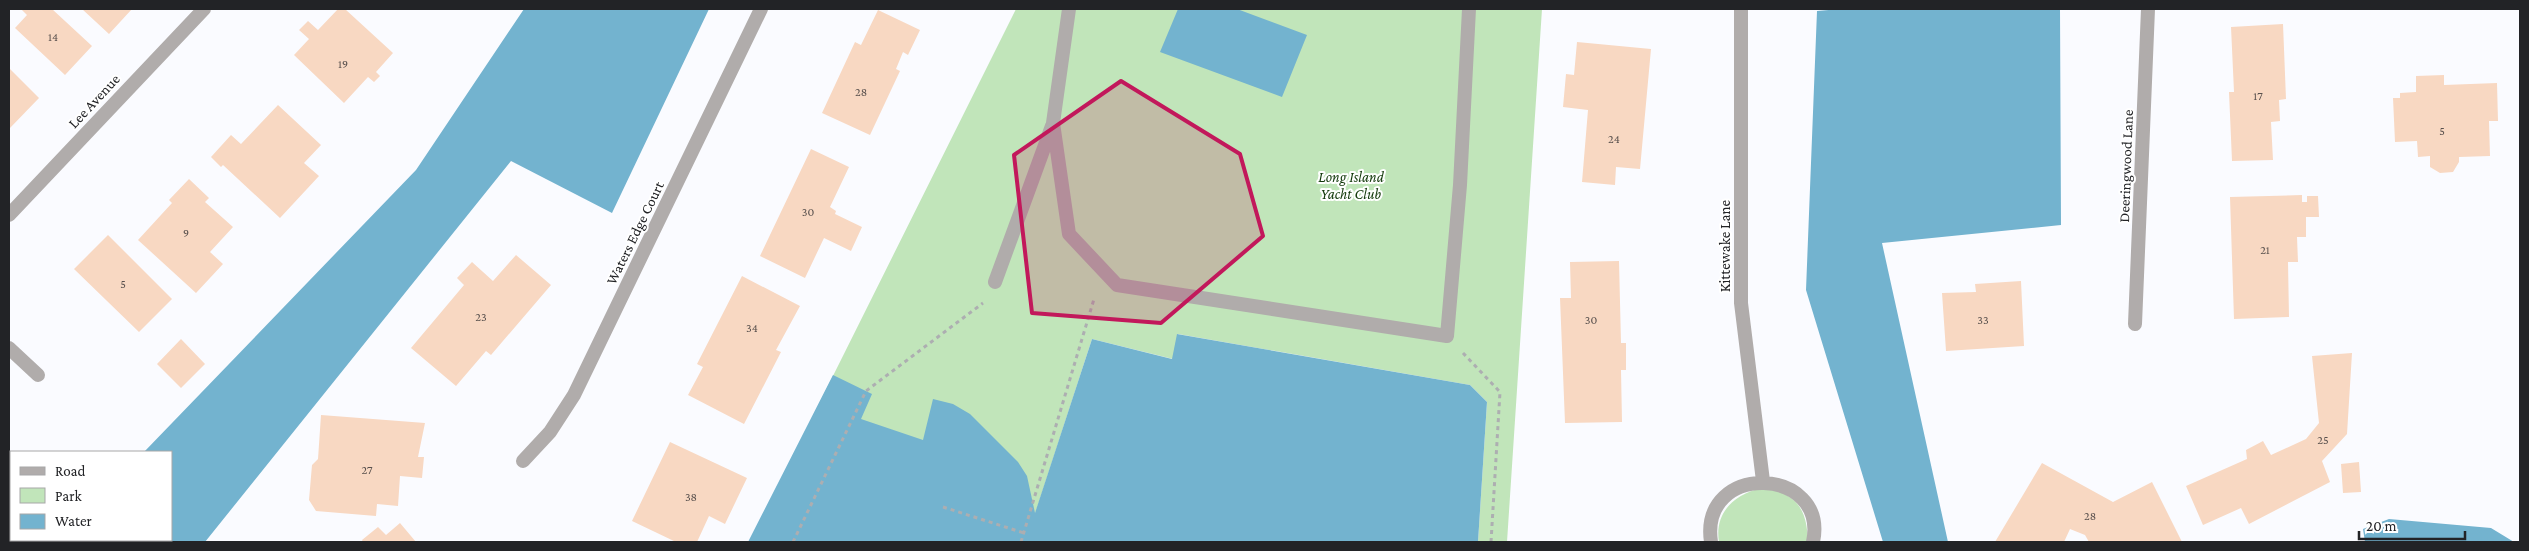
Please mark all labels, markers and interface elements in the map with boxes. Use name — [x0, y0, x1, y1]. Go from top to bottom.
house number: 14 — [48, 30, 58, 44]
house number: 19 — [338, 57, 348, 71]
street label: Lee Avenue — [65, 71, 123, 131]
house number: 28 — [855, 85, 867, 99]
house number: 17 — [2253, 89, 2263, 103]
street label: Deeringwood Lane — [2116, 109, 2137, 223]
house number: 5 — [2439, 124, 2445, 138]
house number: 24 — [1608, 132, 1620, 146]
park label: Long Island Yacht Club — [1318, 169, 1385, 202]
street label: Waters Edge Court — [603, 178, 668, 288]
street label: Kittewake Lane — [1717, 199, 1733, 292]
house number: 30 — [802, 205, 814, 219]
house number: 9 — [183, 226, 189, 240]
house number: 21 — [2260, 243, 2270, 257]
house number: 5 — [120, 277, 126, 291]
house number: 23 — [475, 310, 487, 324]
house number: 30 — [1585, 313, 1597, 327]
house number: 33 — [1977, 313, 1989, 327]
house number: 34 — [746, 321, 758, 335]
house number: 25 — [2317, 433, 2329, 447]
legend — [10, 451, 172, 541]
text: Road — [55, 463, 86, 479]
house number: 27 — [361, 463, 373, 477]
text: Park — [55, 488, 82, 504]
house number: 38 — [685, 490, 697, 504]
scale bar — [2359, 508, 2465, 540]
house number: 28 — [2084, 509, 2096, 523]
text: Water — [55, 513, 92, 529]
text: 20 m — [2366, 518, 2397, 534]

